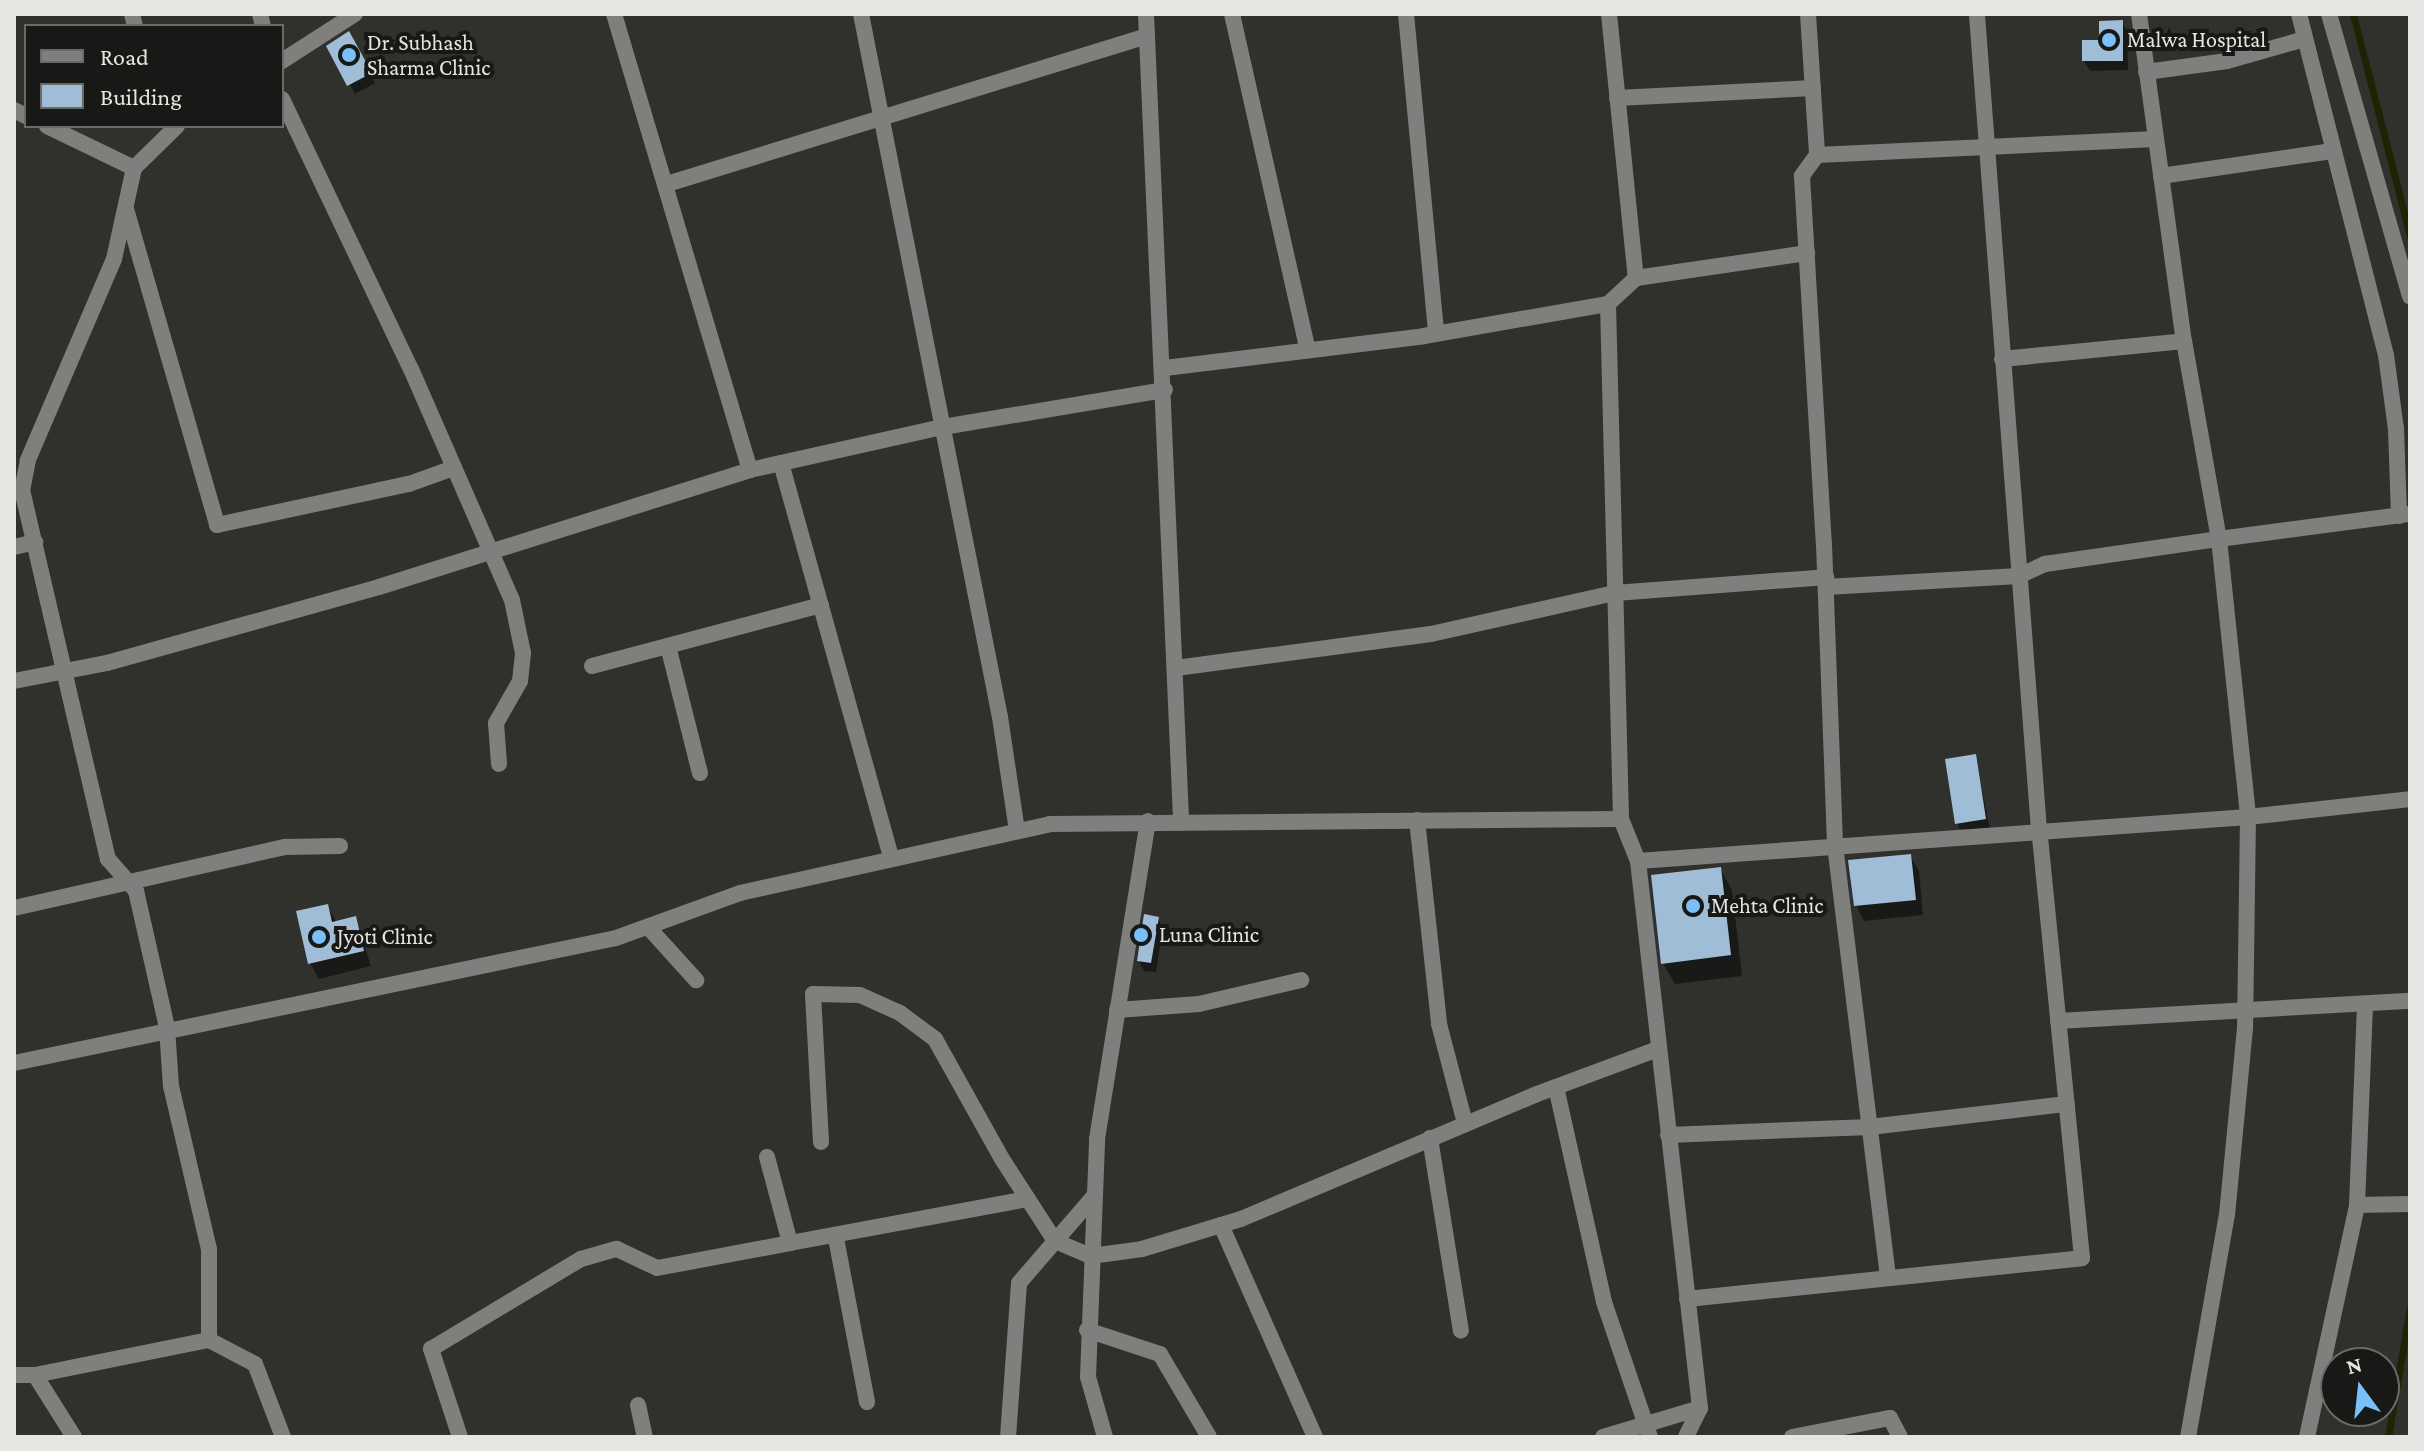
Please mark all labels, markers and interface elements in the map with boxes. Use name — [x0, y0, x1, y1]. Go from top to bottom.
legend — [24, 24, 284, 128]
place label: Malwa Hospital — [2127, 27, 2266, 53]
place label: Dr. Subhash Sharma Clinic — [367, 29, 490, 80]
marker: Malwa Hospital — [2098, 29, 2120, 51]
text: Road — [100, 43, 149, 70]
marker: Dr. Subhash Sharma Clinic — [338, 44, 360, 66]
text: Building — [100, 83, 182, 110]
place label: Mehta Clinic — [1711, 893, 1823, 919]
marker: Mehta Clinic — [1682, 895, 1704, 917]
place label: Luna Clinic — [1159, 922, 1259, 948]
place label: Jyoti Clinic — [337, 924, 433, 950]
marker: Luna Clinic — [1130, 924, 1152, 946]
marker: Jyoti Clinic — [308, 926, 330, 948]
north arrow — [2320, 1347, 2400, 1427]
text: N — [2344, 1351, 2365, 1379]

